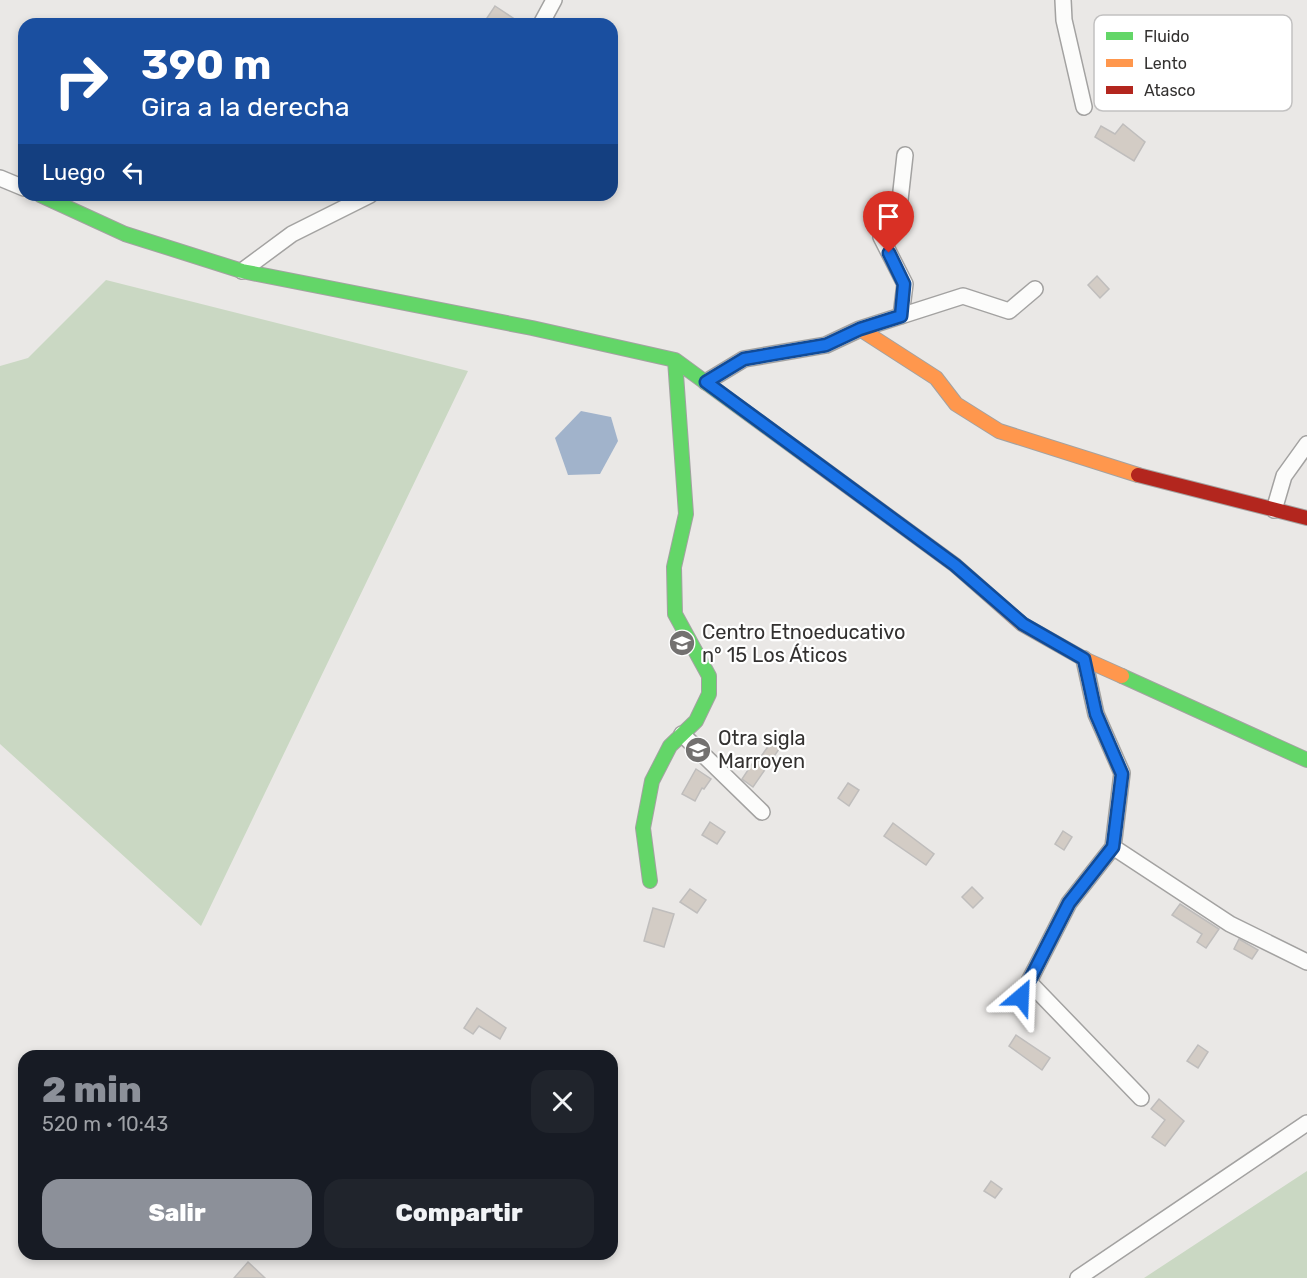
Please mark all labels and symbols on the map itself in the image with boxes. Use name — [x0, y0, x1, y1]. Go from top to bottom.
legend — [1094, 15, 1292, 111]
text: Fluido — [1144, 27, 1189, 46]
text: Lento — [1144, 54, 1187, 73]
text: Atasco — [1144, 81, 1196, 100]
pin — [863, 191, 914, 253]
place label: Centro Etnoeducativo n° 15 Los Áticos — [702, 620, 905, 667]
school or university icon: Centro Etnoeducativo n° 15 Los Áticos — [667, 628, 697, 658]
place label: Otra sigla Marroyen — [718, 726, 806, 773]
school or university icon: Otra sigla Marroyen — [683, 735, 713, 765]
position arrow — [989, 965, 1053, 1029]

